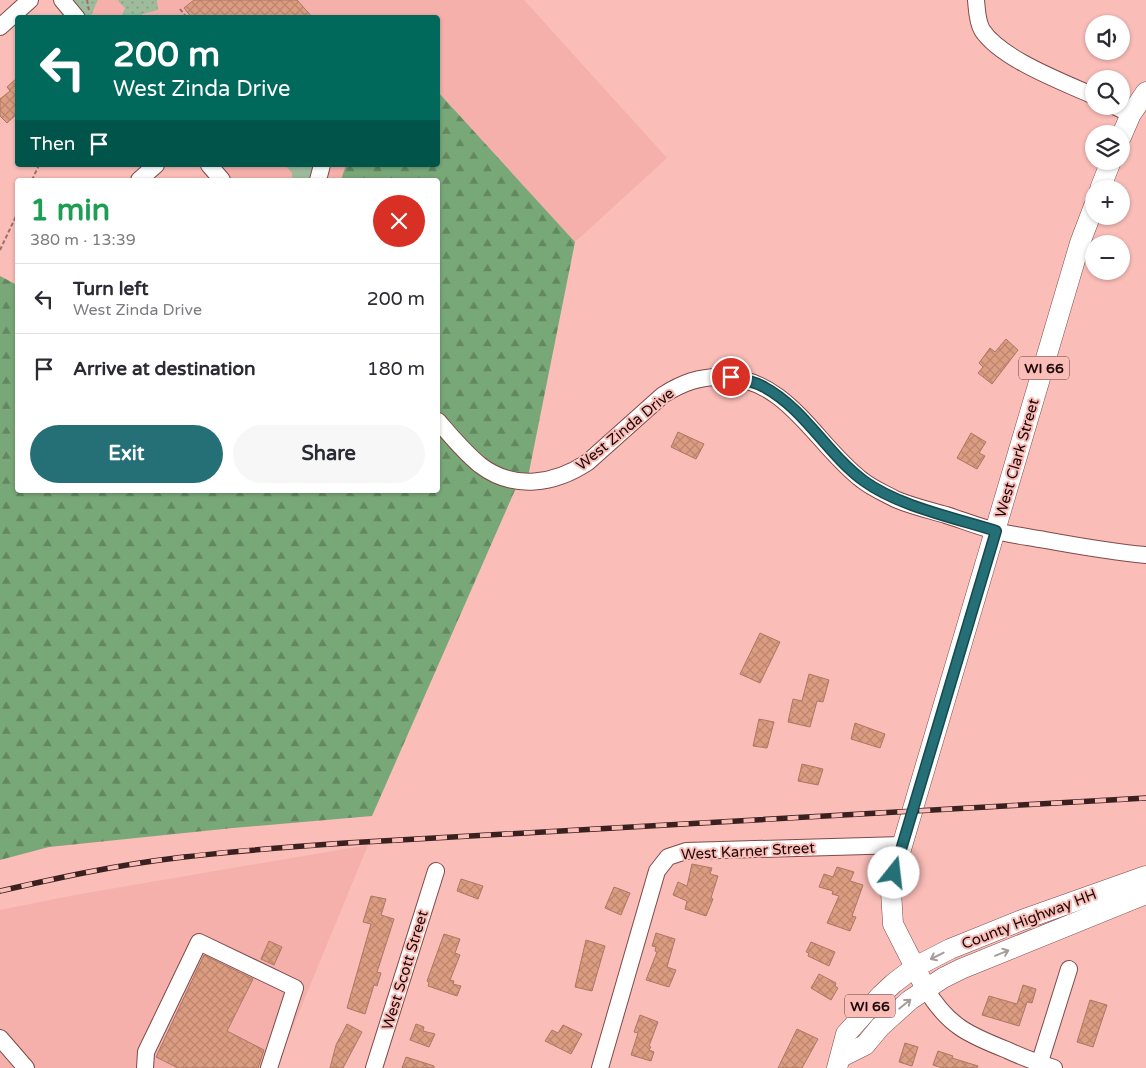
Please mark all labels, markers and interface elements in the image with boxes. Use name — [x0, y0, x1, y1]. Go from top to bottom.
map controls — [1085, 15, 1130, 280]
button: sound — [1085, 15, 1130, 60]
text: 200 m — [113, 34, 220, 76]
icon: left — [30, 35, 95, 100]
button: search — [1085, 70, 1130, 115]
text: West Zinda Drive — [113, 76, 290, 102]
button: layers — [1085, 125, 1130, 170]
icon: arrive — [85, 130, 113, 158]
text: Then — [30, 133, 75, 155]
button: + — [1085, 180, 1130, 225]
text: 1 min — [30, 192, 110, 229]
button: close — [373, 195, 425, 247]
text: 380 m · 13:39 — [30, 230, 136, 250]
button: − — [1085, 235, 1130, 280]
text: Turn left — [73, 278, 149, 300]
icon: left — [30, 285, 58, 313]
text: 200 m — [367, 288, 425, 310]
text: West Zinda Drive — [73, 300, 202, 320]
icon: arrive — [30, 355, 58, 383]
pin — [710, 356, 752, 398]
road number: WI 66 — [1019, 356, 1069, 379]
text: Arrive at destination — [73, 358, 256, 380]
text: 180 m — [367, 358, 425, 380]
icon: arrive — [717, 363, 745, 391]
street label: West Zinda Drive — [572, 384, 678, 474]
street label: West Clark Street — [991, 396, 1043, 520]
button: Exit — [30, 425, 223, 483]
button: Share — [233, 425, 425, 483]
street label: West Karner Street — [681, 838, 816, 863]
position arrow — [867, 846, 919, 898]
street label: County Highway HH — [959, 885, 1099, 953]
street label: West Scott Street — [378, 908, 432, 1032]
one-way arrow — [993, 948, 1009, 957]
one-way arrow — [930, 951, 945, 961]
road number: WI 66 — [845, 994, 895, 1018]
one-way arrow — [899, 999, 912, 1010]

